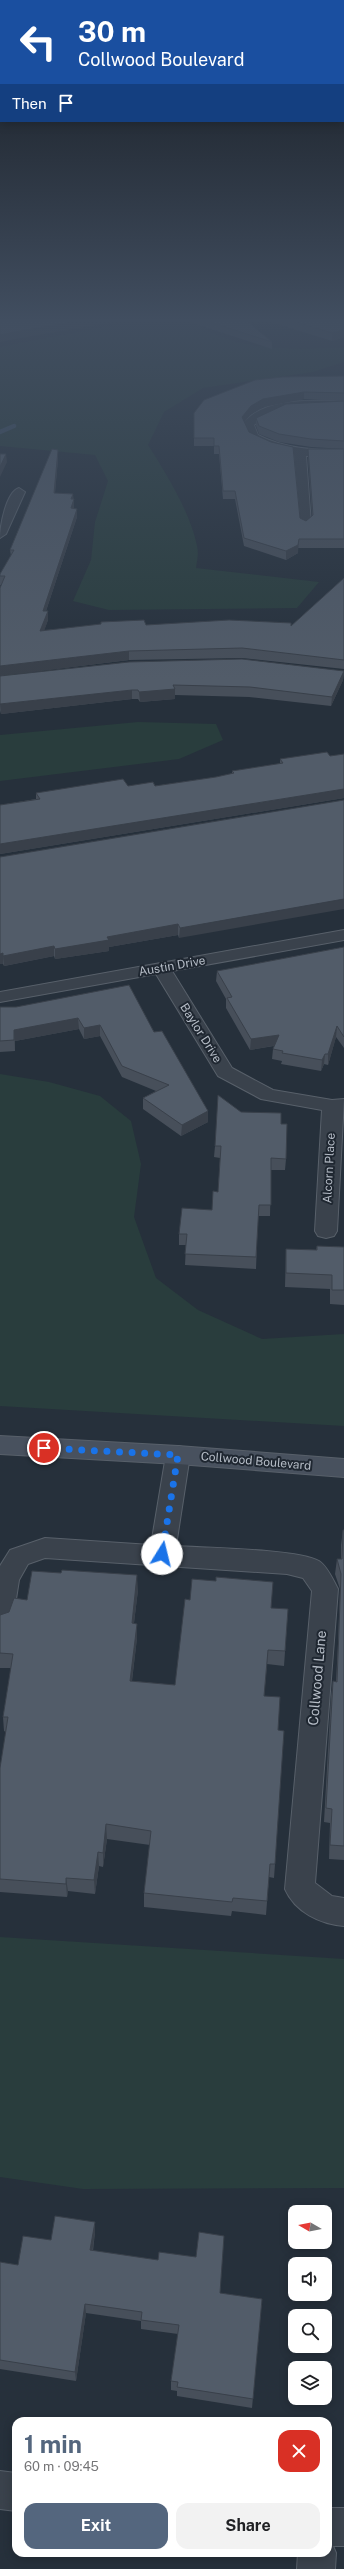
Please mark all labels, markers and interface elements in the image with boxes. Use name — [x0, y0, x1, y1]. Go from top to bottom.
text: 30 m — [78, 15, 146, 48]
icon: left — [12, 16, 64, 68]
text: Collwood Boulevard — [78, 49, 244, 70]
icon: arrive — [55, 92, 77, 114]
text: Then — [12, 95, 47, 112]
street label: Austin Drive — [138, 953, 207, 979]
street label: Baylor Drive — [177, 1001, 225, 1065]
street label: Alcorn Place — [320, 1132, 338, 1204]
pin — [27, 1431, 61, 1465]
icon: arrive — [33, 1437, 55, 1459]
street label: Collwood Boulevard — [200, 1449, 312, 1473]
position arrow — [141, 1533, 183, 1575]
street label: Collwood Lane — [305, 1630, 329, 1726]
north arrow — [288, 2205, 332, 2249]
map controls — [288, 2205, 332, 2405]
button: sound — [288, 2257, 332, 2301]
button: search — [288, 2309, 332, 2353]
button: layers — [288, 2361, 332, 2405]
text: 1 min — [24, 2430, 82, 2458]
button: close — [278, 2430, 320, 2472]
text: 60 m · 09:45 — [24, 2459, 99, 2474]
button: Exit — [24, 2503, 168, 2549]
button: Share — [176, 2503, 320, 2549]

